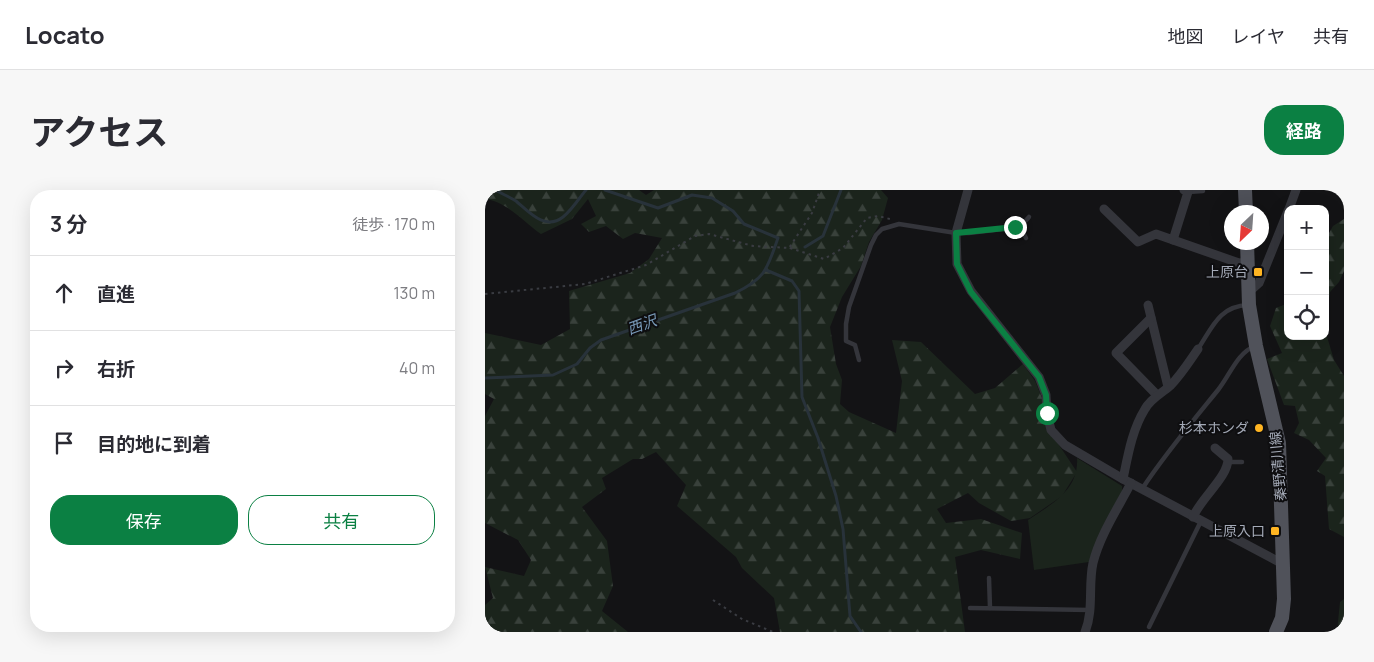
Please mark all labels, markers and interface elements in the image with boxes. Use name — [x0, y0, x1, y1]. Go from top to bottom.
text: Locato — [25, 18, 105, 51]
text: 地図 — [1168, 24, 1204, 48]
text: レイヤ — [1232, 24, 1285, 48]
text: 共有 — [1313, 24, 1349, 48]
button: 経路 — [1264, 105, 1344, 155]
text: アクセス — [30, 108, 168, 156]
north arrow — [1224, 205, 1269, 250]
map controls — [1284, 205, 1329, 340]
button: + — [1284, 205, 1329, 250]
text: 3 分 — [50, 210, 87, 238]
text: 徒歩 · 170 m — [352, 213, 435, 235]
route end — [1004, 216, 1027, 239]
button: − — [1284, 250, 1329, 295]
place label: 上原台 — [1206, 262, 1248, 281]
marker: 上原台 — [1252, 266, 1264, 278]
icon: ahead — [50, 279, 78, 307]
text: 直進 — [97, 281, 135, 307]
text: 130 m — [393, 282, 435, 304]
button: locate — [1284, 295, 1329, 340]
water label: 西沢 — [624, 309, 661, 340]
icon: right — [50, 354, 78, 382]
text: 右折 — [97, 356, 135, 382]
text: 40 m — [399, 357, 435, 379]
route start — [1036, 402, 1059, 425]
place label: 杉本ホンダ — [1179, 418, 1249, 437]
marker: 杉本ホンダ — [1253, 422, 1265, 434]
icon: arrive — [50, 429, 78, 457]
street label: 秦野清川線 — [1265, 430, 1290, 502]
text: 目的地に到着 — [97, 431, 211, 457]
button: 保存 — [50, 495, 238, 545]
button: 共有 — [248, 495, 435, 545]
place label: 上原入口 — [1209, 521, 1265, 540]
marker: 上原入口 — [1269, 525, 1281, 537]

